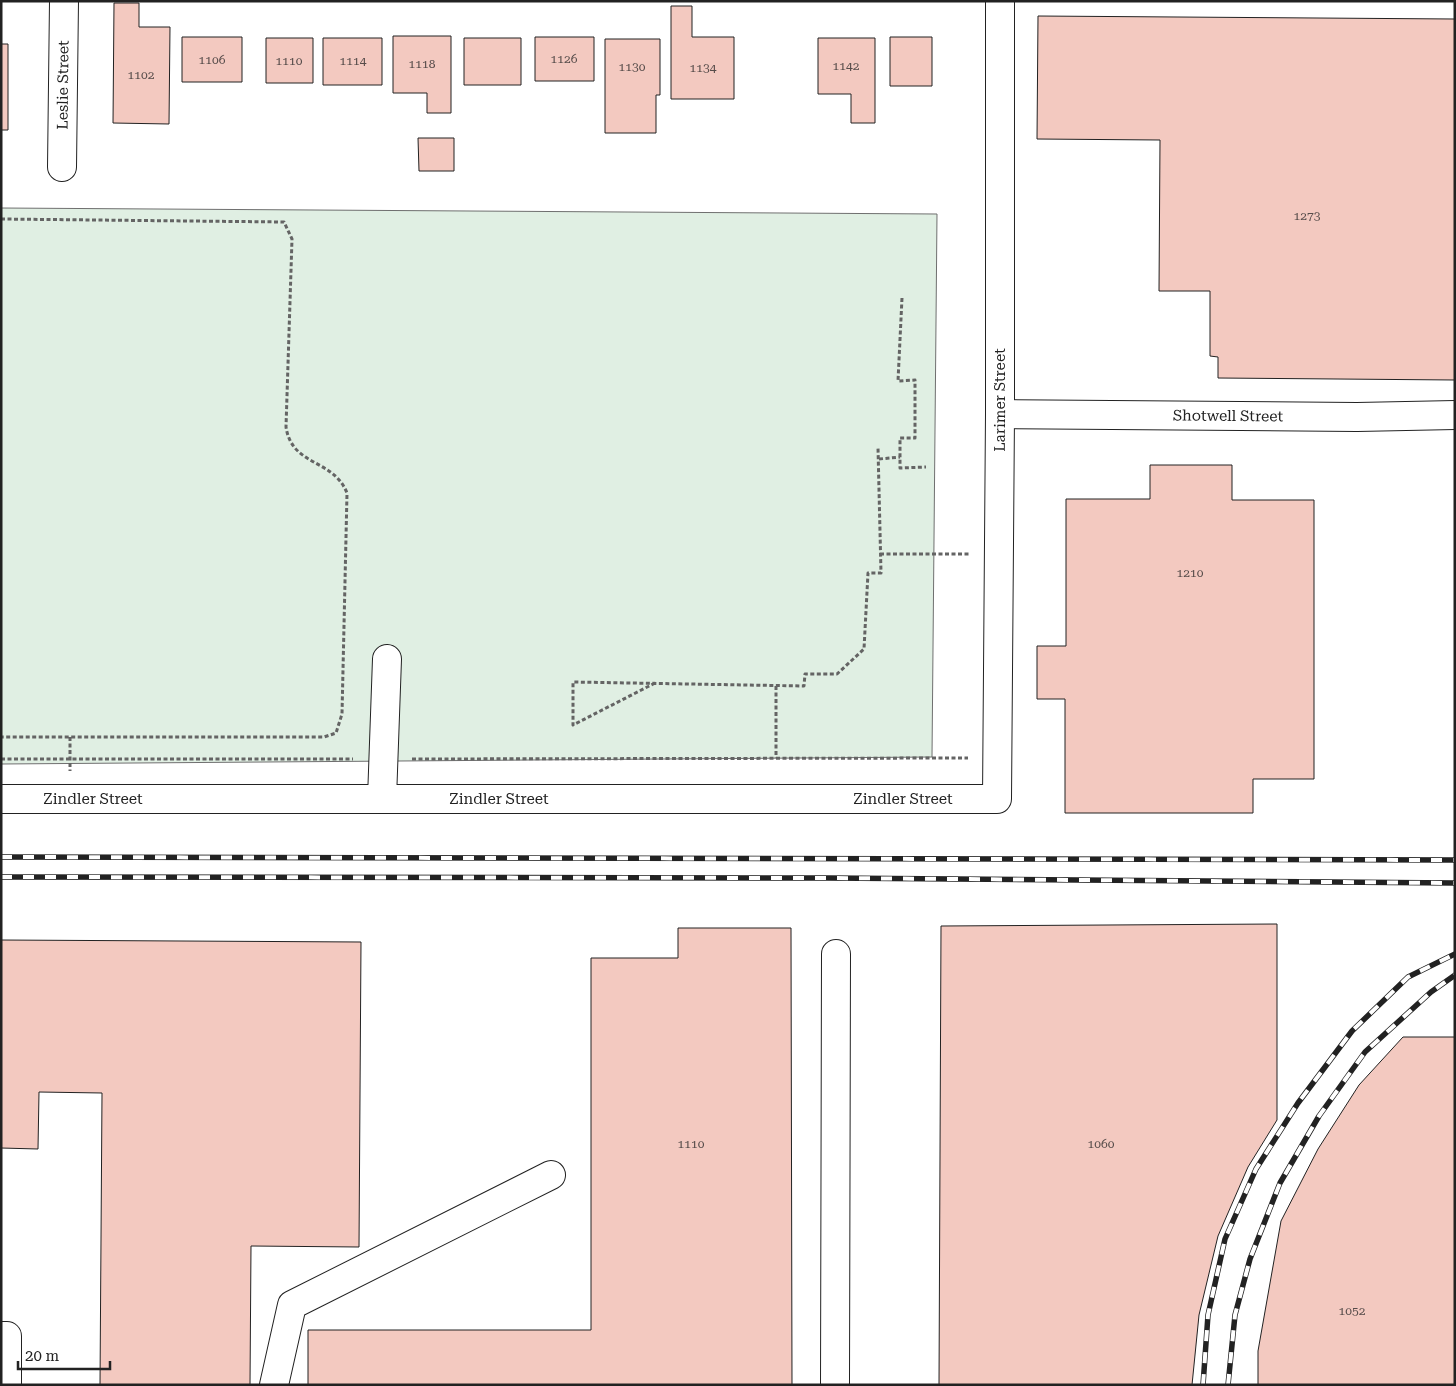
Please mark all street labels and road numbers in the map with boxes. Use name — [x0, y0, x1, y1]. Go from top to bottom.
street label: Leslie Street — [53, 40, 73, 130]
street label: Larimer Street — [991, 348, 1009, 452]
street label: Shotwell Street — [1173, 406, 1284, 425]
street label: Zindler Street — [43, 790, 143, 808]
street label: Zindler Street — [449, 790, 549, 808]
street label: Zindler Street — [853, 790, 953, 808]

